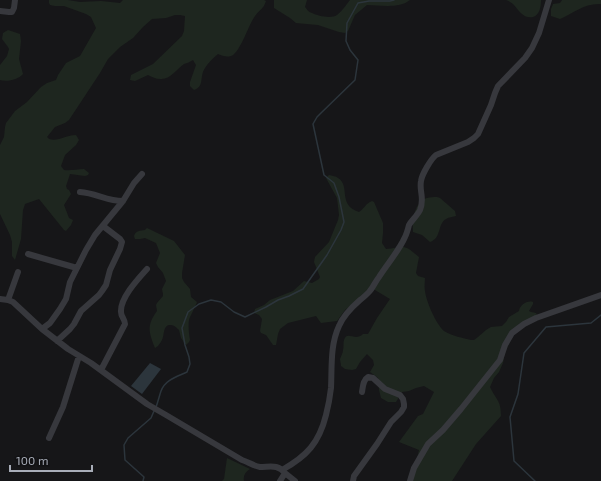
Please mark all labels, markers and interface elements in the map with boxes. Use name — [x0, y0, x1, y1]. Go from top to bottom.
scale bar — [10, 447, 92, 473]
text: 100 m — [16, 453, 48, 467]

